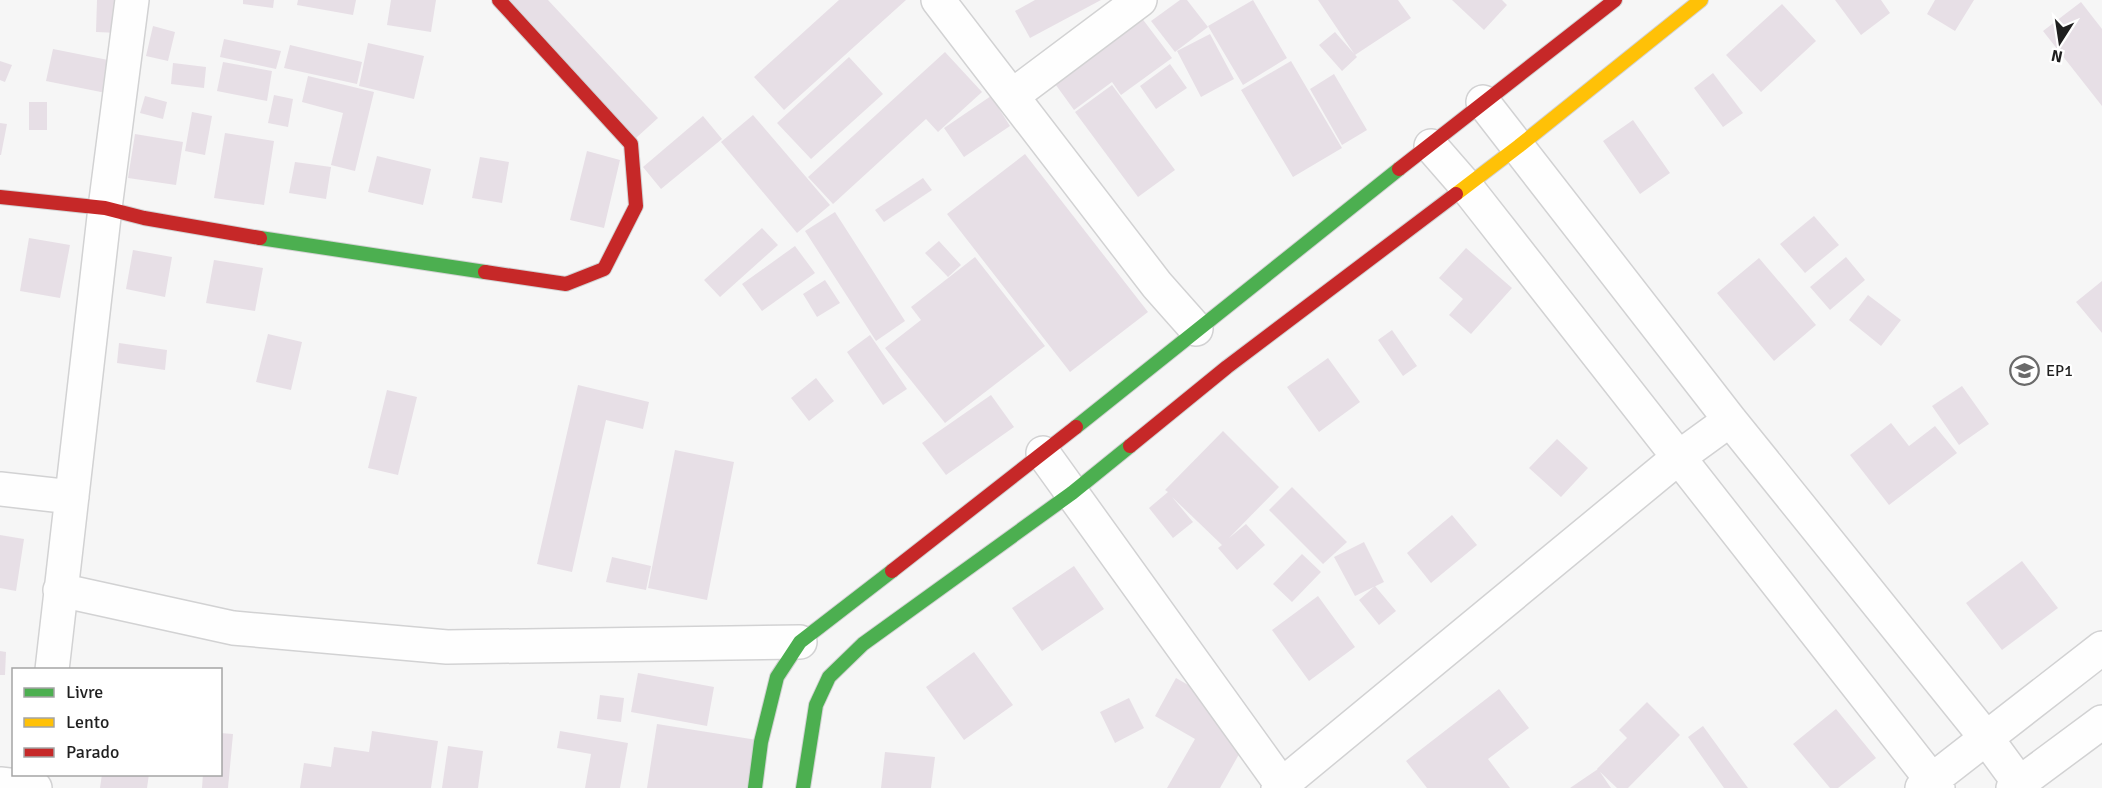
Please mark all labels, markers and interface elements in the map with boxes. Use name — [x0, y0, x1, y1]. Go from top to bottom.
north arrow — [2030, 12, 2090, 72]
text: N — [2050, 45, 2065, 67]
school or university icon: EP1 — [2009, 355, 2041, 387]
place label: EP1 — [2046, 361, 2073, 381]
legend — [12, 668, 222, 776]
text: Livre — [66, 681, 103, 703]
text: Lento — [66, 711, 109, 733]
text: Parado — [66, 741, 119, 763]

